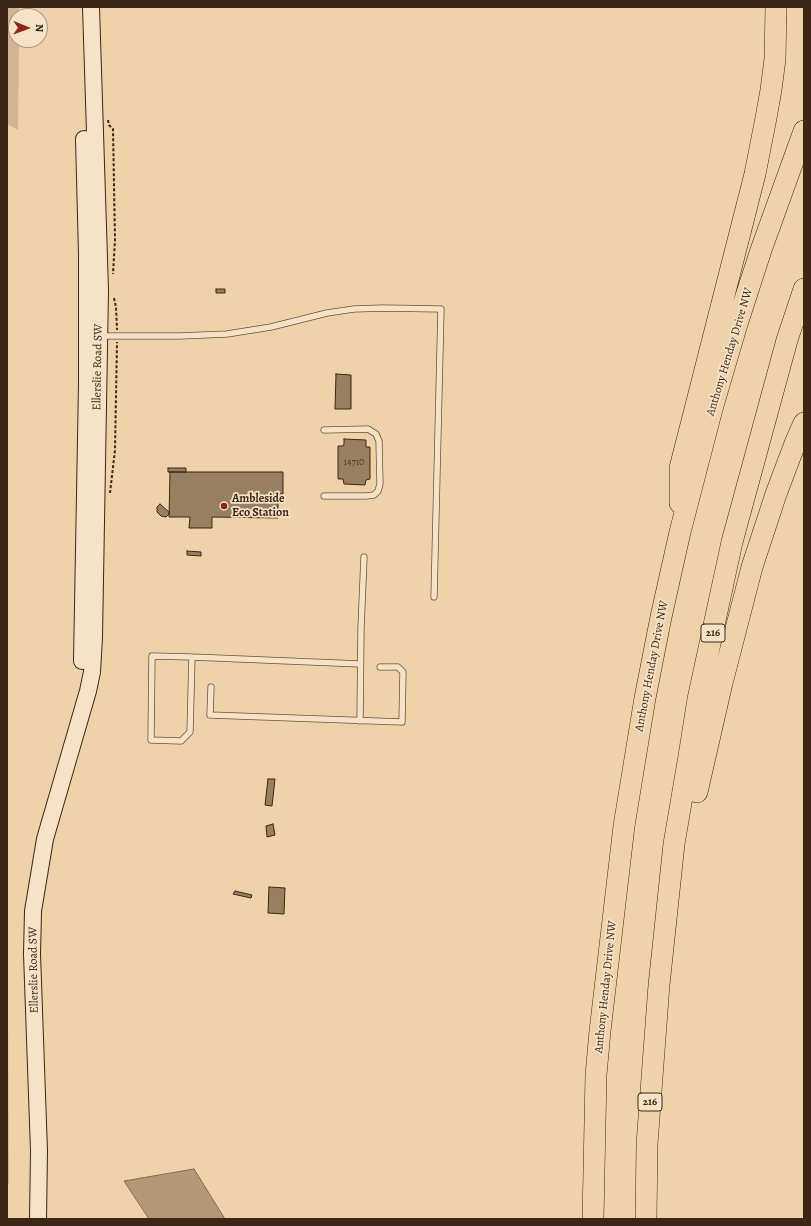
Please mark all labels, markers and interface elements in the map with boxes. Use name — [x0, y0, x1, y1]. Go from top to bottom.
north arrow — [8, 8, 48, 48]
text: N — [32, 24, 47, 32]
street label: Anthony Henday Drive NW — [704, 286, 756, 418]
street label: Ellerslie Road SW — [90, 324, 106, 410]
house number: 14710 — [344, 457, 364, 469]
place label: Ambleside Eco Station — [232, 492, 289, 520]
marker: Ambleside Eco Station — [219, 501, 229, 511]
street label: Anthony Henday Drive NW — [632, 599, 672, 733]
road number: 216 — [701, 624, 725, 642]
street label: Anthony Henday Drive NW — [592, 920, 620, 1054]
street label: Ellerslie Road SW — [26, 927, 42, 1013]
road number: 216 — [638, 1093, 662, 1111]

